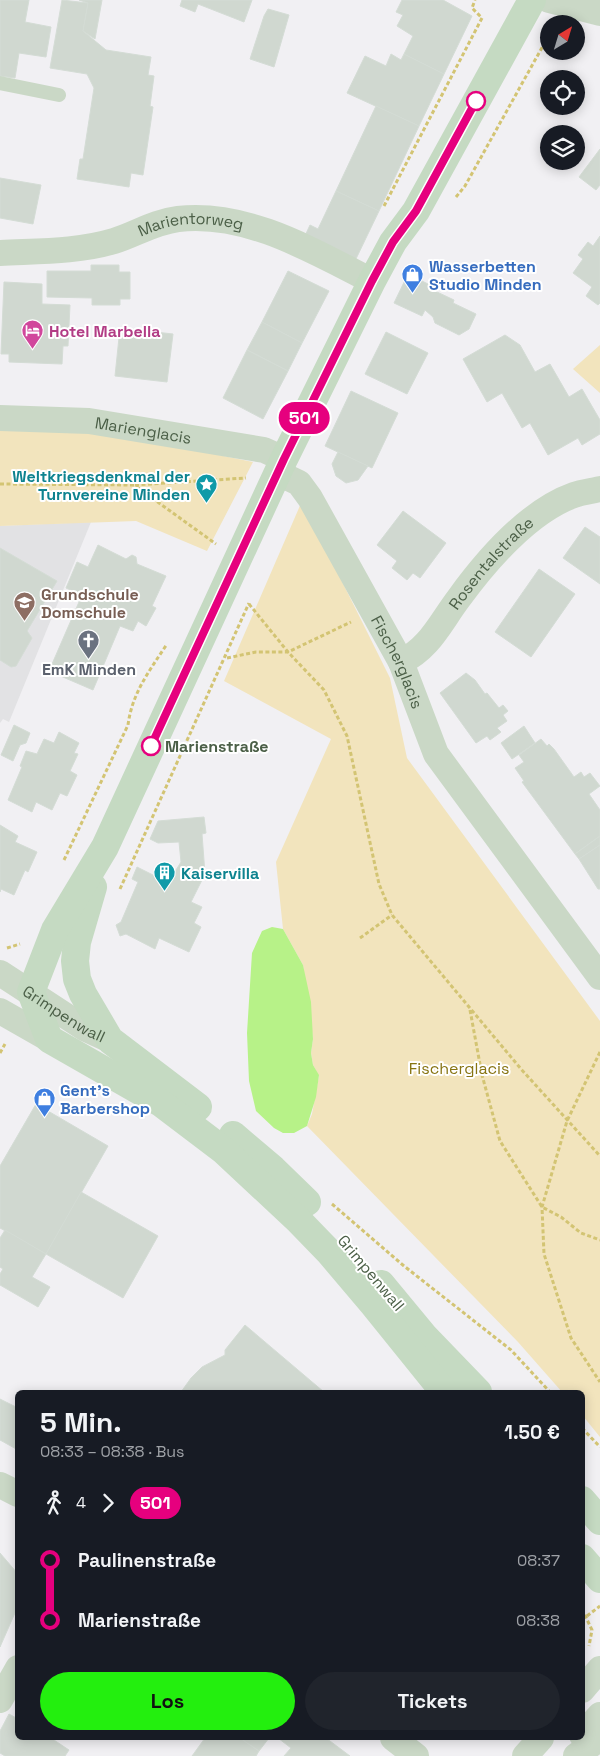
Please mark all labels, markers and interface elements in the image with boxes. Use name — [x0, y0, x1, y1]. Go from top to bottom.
north arrow — [540, 15, 585, 60]
map controls — [540, 15, 585, 170]
button: locate — [540, 70, 585, 115]
unlabelled marker — [466, 91, 486, 111]
button: layers — [540, 125, 585, 170]
street label: Marientorweg — [134, 207, 246, 241]
place label: Wasserbetten Studio Minden — [429, 256, 542, 295]
shop icon: Wasserbetten Studio Minden — [401, 263, 425, 294]
hotel icon: Hotel Marbella — [21, 319, 45, 350]
place label: Hotel Marbella — [49, 321, 161, 342]
line badge: 501 — [275, 402, 333, 434]
text: 501 — [289, 406, 319, 429]
street label: Marienglacis — [93, 412, 193, 448]
place label: Weltkriegsdenkmal der Turnvereine Minden — [12, 466, 190, 505]
place icon: Weltkriegsdenkmal der Turnvereine Minden — [194, 473, 218, 504]
street label: Rosentalstraße — [444, 512, 538, 614]
place label: Grundschule Domschule — [41, 584, 139, 623]
school or university icon: Grundschule Domschule — [13, 591, 37, 622]
street label: Fischerglacis — [367, 612, 428, 711]
church icon: EmK Minden — [77, 628, 101, 659]
place label: EmK Minden — [42, 659, 136, 680]
marker: Marienstraße — [141, 736, 161, 756]
place label: Marienstraße — [165, 736, 269, 757]
building icon: Kaiservilla — [153, 861, 177, 892]
place label: Kaiservilla — [181, 863, 259, 884]
street label: Grimpenwall — [19, 980, 109, 1047]
park label: Fischerglacis — [409, 1058, 509, 1079]
place label: Gent's Barbershop — [60, 1080, 150, 1119]
shop icon: Gent's Barbershop — [32, 1087, 56, 1118]
street label: Grimpenwall — [333, 1230, 409, 1316]
text: 5 Min. — [40, 1404, 122, 1440]
text: 1.50 € — [504, 1420, 560, 1445]
text: 08:33 – 08:38 · Bus — [40, 1441, 185, 1462]
icon: walk — [40, 1489, 68, 1517]
icon: forward — [94, 1489, 122, 1517]
text: 501 — [140, 1491, 171, 1514]
text: 4 — [76, 1492, 86, 1513]
text: Paulinenstraße — [78, 1548, 216, 1573]
text: 08:37 — [517, 1550, 560, 1571]
text: Marienstraße — [78, 1608, 201, 1633]
text: 08:38 — [516, 1610, 560, 1631]
button: Los — [40, 1672, 295, 1730]
button: Tickets — [305, 1672, 560, 1730]

